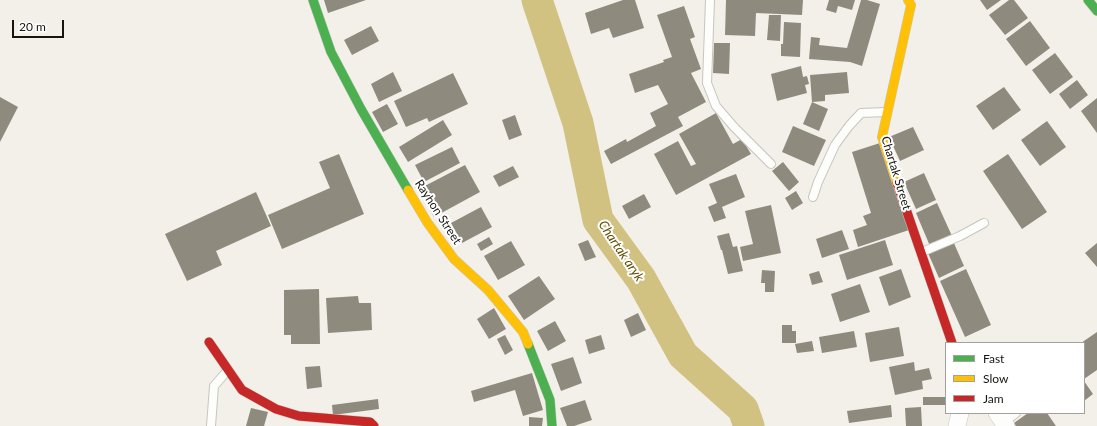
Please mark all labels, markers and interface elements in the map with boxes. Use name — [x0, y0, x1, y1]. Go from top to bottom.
scale bar — [14, 12, 66, 38]
text: 20 m — [19, 19, 46, 34]
street label: Chartak Street — [878, 135, 914, 211]
street label: Rayhon Street — [412, 177, 464, 247]
water label: Chartak aryk — [595, 218, 647, 284]
legend — [945, 342, 1085, 414]
text: Fast — [983, 351, 1004, 366]
text: Slow — [983, 371, 1008, 386]
text: Jam — [983, 391, 1004, 406]

